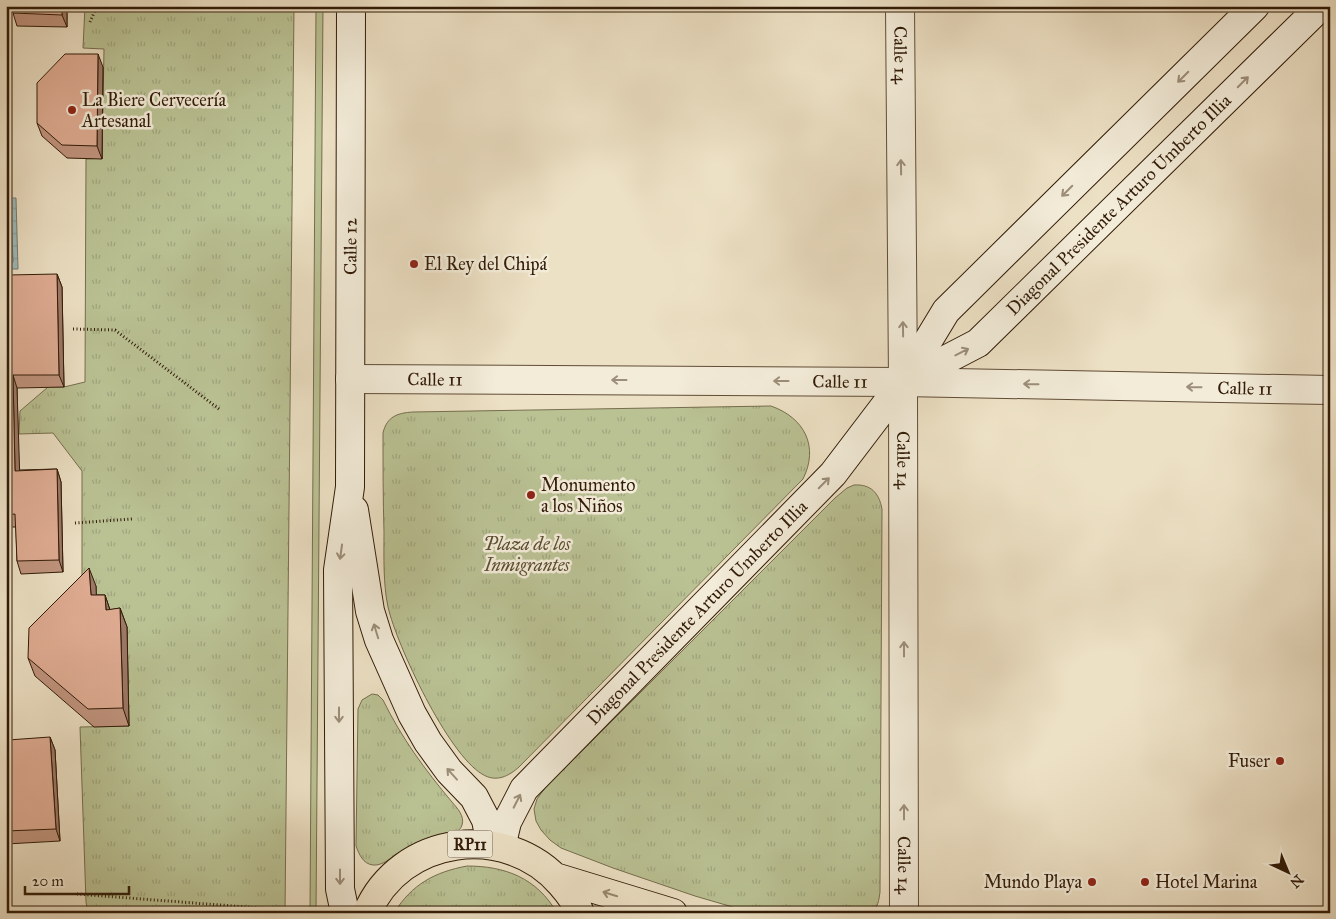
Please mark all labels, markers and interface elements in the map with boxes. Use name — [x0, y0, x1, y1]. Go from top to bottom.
street label: Calle 14 — [889, 26, 912, 85]
one-way arrow — [1177, 71, 1189, 83]
one-way arrow — [1237, 76, 1250, 88]
place label: La Biere Cervecería Artesanal — [81, 89, 226, 132]
street label: Diagonal Presidente Arturo Umberto Illia — [1002, 89, 1236, 320]
marker: La Biere Cervecería Artesanal — [66, 104, 78, 116]
one-way arrow — [896, 159, 906, 175]
one-way arrow — [1061, 185, 1073, 197]
street label: Calle 12 — [339, 218, 362, 275]
place label: El Rey del Chipá — [424, 253, 547, 275]
marker: El Rey del Chipá — [408, 258, 420, 270]
one-way arrow — [898, 321, 908, 338]
one-way arrow — [955, 347, 970, 357]
street label: Calle 11 — [407, 368, 463, 391]
street label: Calle 11 — [812, 371, 868, 393]
one-way arrow — [611, 375, 627, 385]
one-way arrow — [773, 376, 790, 386]
street label: Calle 11 — [1217, 377, 1273, 400]
one-way arrow — [1023, 379, 1040, 389]
one-way arrow — [1186, 382, 1202, 392]
street label: Calle 14 — [892, 431, 914, 490]
place label: Monumento a los Niños — [541, 474, 636, 517]
one-way arrow — [818, 477, 830, 489]
marker: Monumento a los Niños — [525, 489, 537, 501]
street label: Diagonal Presidente Arturo Umberto Illia — [582, 495, 812, 730]
park label: Plaza de los Inmigrantes — [483, 533, 571, 576]
one-way arrow — [335, 544, 345, 560]
one-way arrow — [370, 624, 380, 640]
one-way arrow — [899, 641, 909, 658]
one-way arrow — [334, 706, 344, 722]
place label: Fuser — [1228, 750, 1270, 772]
marker: Fuser — [1274, 755, 1286, 767]
one-way arrow — [446, 767, 458, 780]
one-way arrow — [513, 794, 522, 809]
one-way arrow — [899, 804, 909, 820]
road number: RP11 — [448, 831, 492, 858]
street label: Calle 14 — [893, 836, 915, 895]
north arrow — [1264, 846, 1314, 896]
scale bar — [25, 864, 129, 896]
one-way arrow — [335, 868, 345, 885]
place label: Mundo Playa — [984, 871, 1082, 893]
place label: Hotel Marina — [1155, 871, 1258, 893]
text: N — [1286, 871, 1307, 891]
text: 20 m — [32, 872, 64, 890]
marker: Mundo Playa — [1086, 876, 1098, 888]
marker: Hotel Marina — [1139, 876, 1151, 888]
one-way arrow — [602, 888, 618, 898]

